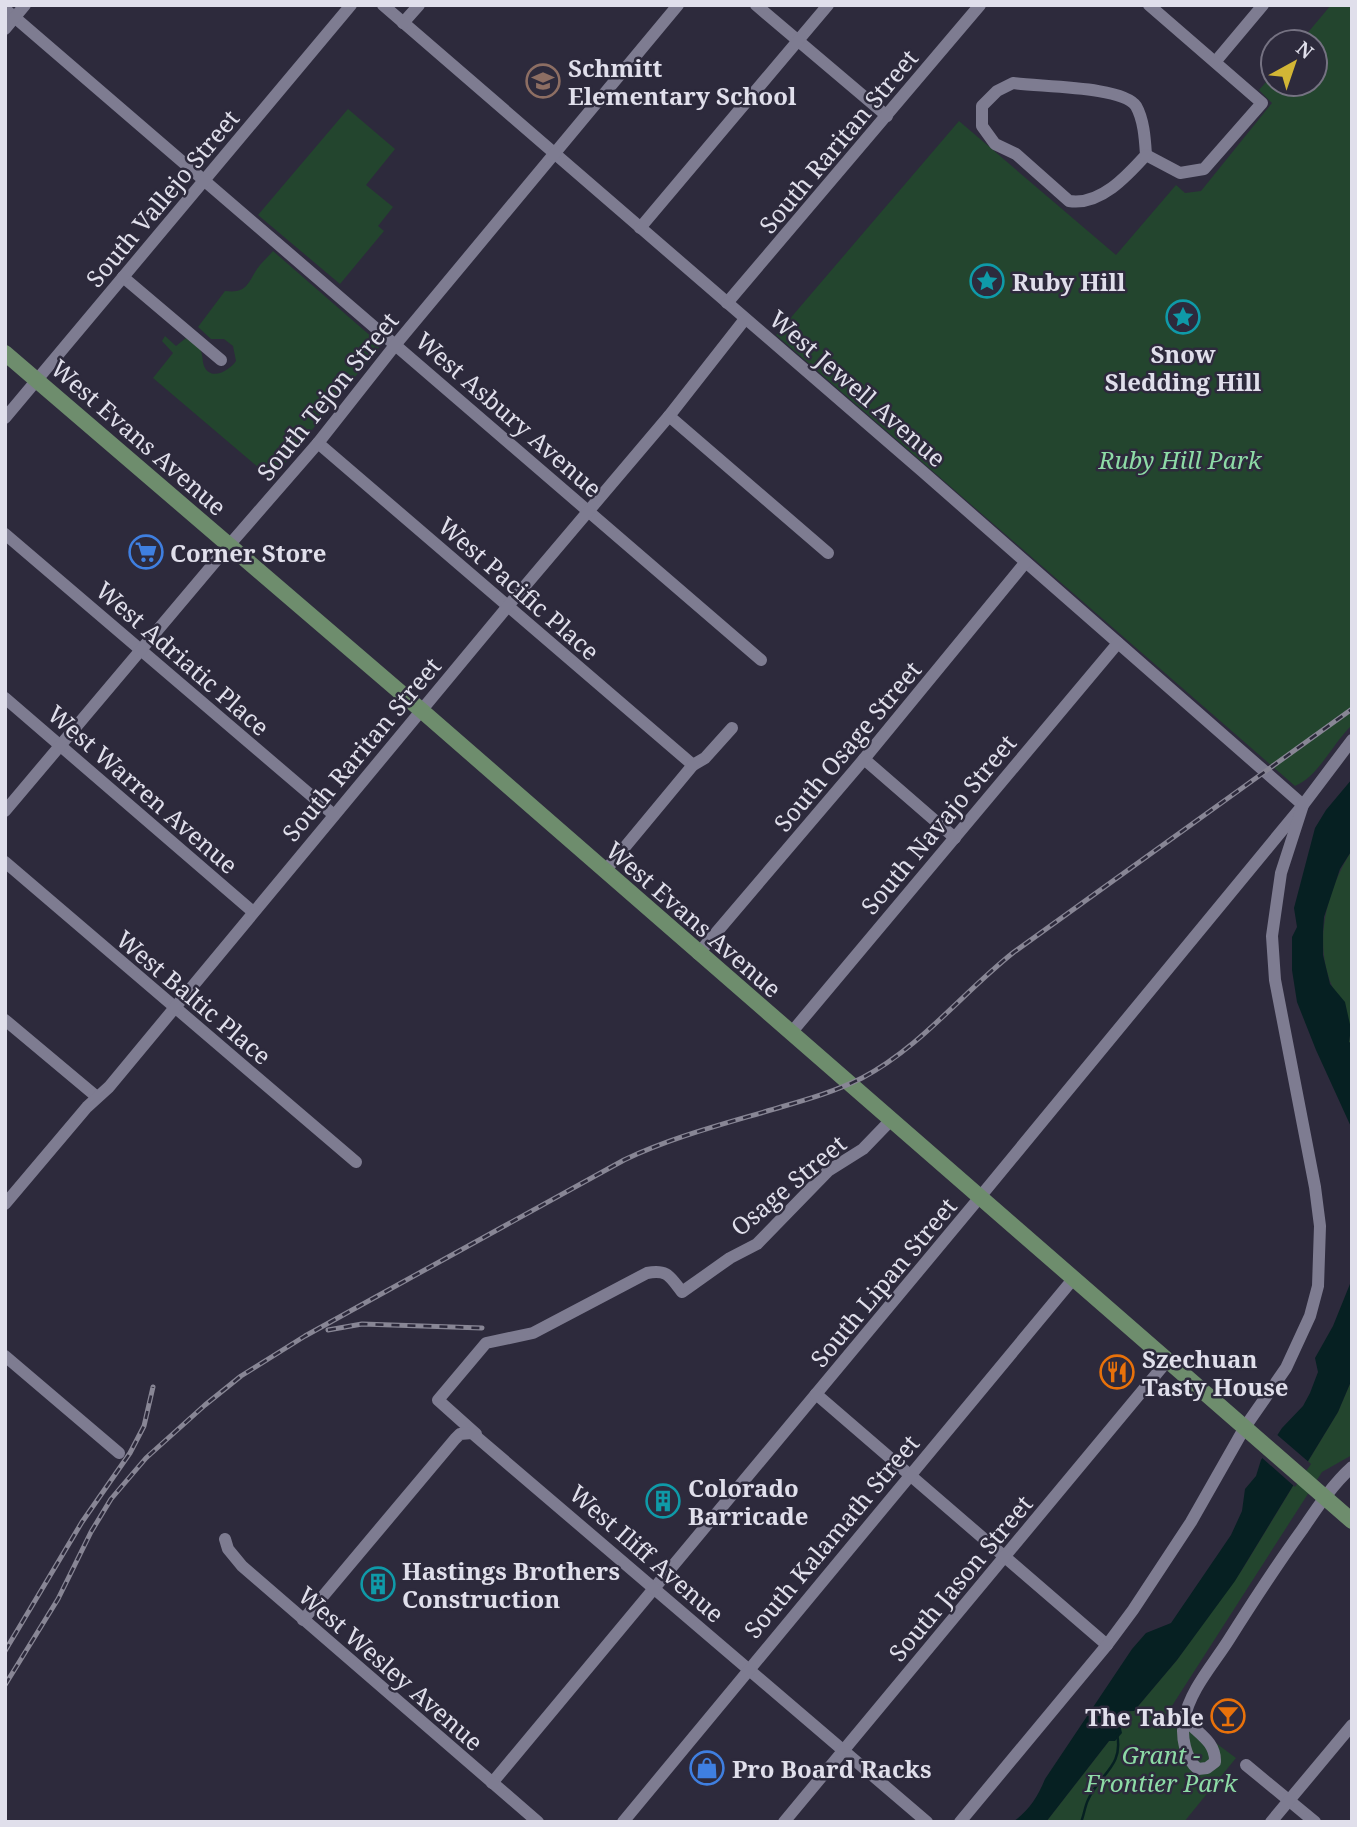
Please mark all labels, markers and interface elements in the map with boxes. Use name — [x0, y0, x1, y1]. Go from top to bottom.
north arrow — [1259, 28, 1329, 98]
text: N — [1291, 35, 1319, 65]
street label: South Raritan Street — [751, 42, 925, 240]
place label: Schmitt Elementary School — [568, 51, 797, 112]
school or university icon: Schmitt Elementary School — [524, 62, 562, 100]
street label: South Vallejo Street — [78, 102, 246, 294]
place icon: Ruby Hill — [968, 262, 1006, 300]
place label: Ruby Hill — [1012, 265, 1126, 298]
place icon: Snow Sledding Hill — [1164, 298, 1202, 336]
street label: West Jewell Avenue — [763, 302, 953, 474]
street label: South Tejon Street — [249, 305, 405, 487]
street label: West Asbury Avenue — [409, 324, 609, 504]
place label: Snow Sledding Hill — [1105, 337, 1262, 398]
street label: West Evans Avenue — [44, 351, 234, 523]
park label: Ruby Hill Park — [1097, 443, 1263, 476]
street label: West Pacific Place — [431, 509, 607, 667]
supermarket icon: Corner Store — [127, 533, 165, 571]
place label: Corner Store — [170, 536, 327, 569]
street label: West Adriatic Place — [89, 573, 277, 743]
street label: South Raritan Street — [274, 650, 448, 848]
street label: South Osage Street — [766, 654, 928, 838]
street label: West Warren Avenue — [41, 697, 245, 881]
street label: South Navajo Street — [853, 727, 1023, 921]
street label: West Evans Avenue — [599, 833, 789, 1005]
street label: West Baltic Place — [109, 922, 279, 1072]
street label: Osage Street — [723, 1127, 853, 1243]
street label: South Lipan Street — [802, 1190, 964, 1374]
place label: Szechuan Tasty House — [1142, 1342, 1288, 1403]
restaurant icon: Szechuan Tasty House — [1098, 1353, 1136, 1391]
street label: South Kalamath Street — [736, 1427, 926, 1645]
place label: Colorado Barricade — [688, 1471, 808, 1532]
street label: West Iliff Avenue — [563, 1477, 731, 1629]
building icon: Colorado Barricade — [644, 1482, 682, 1520]
street label: South Jason Street — [881, 1488, 1039, 1668]
place label: Hastings Brothers Construction — [402, 1554, 620, 1615]
building icon: Hastings Brothers Construction — [359, 1565, 397, 1603]
street label: West Wesley Avenue — [291, 1578, 491, 1758]
bar icon: The Table — [1209, 1697, 1247, 1735]
place label: The Table — [1085, 1700, 1204, 1733]
park label: Grant - Frontier Park — [1084, 1738, 1238, 1799]
shop icon: Pro Board Racks — [688, 1749, 726, 1787]
place label: Pro Board Racks — [732, 1752, 931, 1785]

